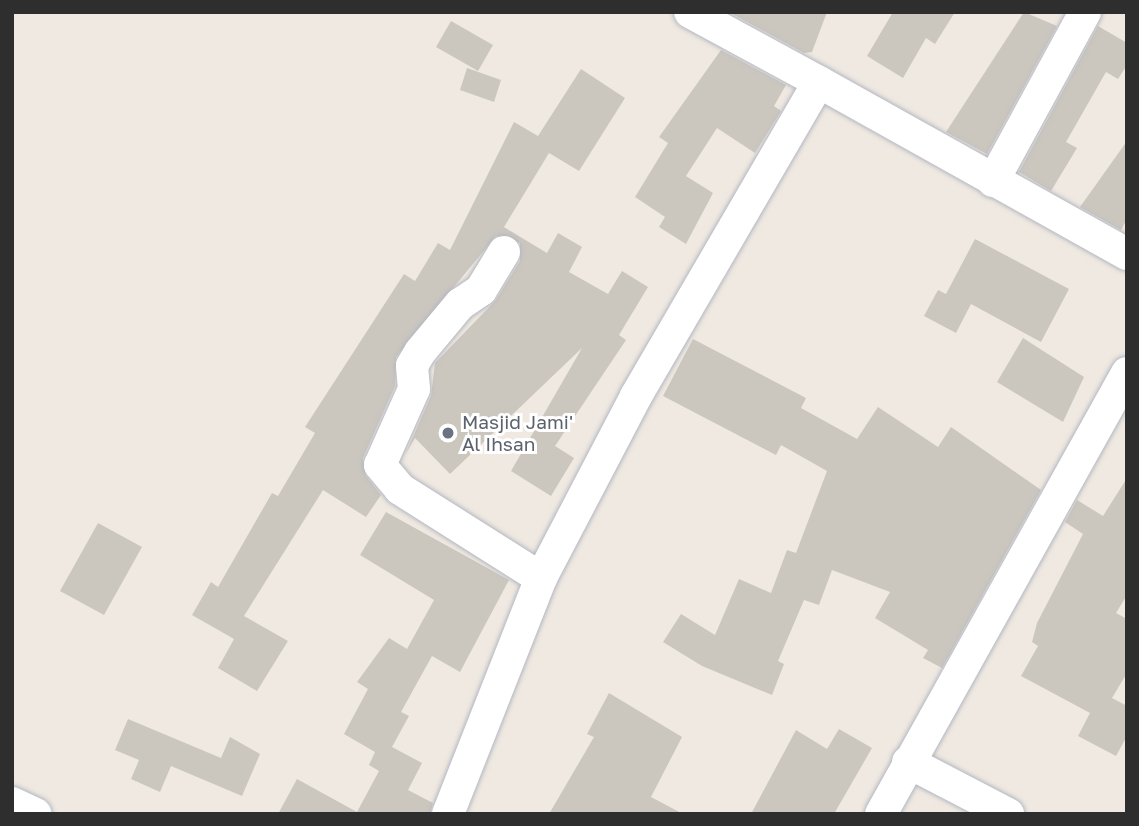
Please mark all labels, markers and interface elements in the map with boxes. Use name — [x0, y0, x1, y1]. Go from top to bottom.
place label: Masjid Jami' Al Ihsan — [462, 411, 573, 455]
marker: Masjid Jami' Al Ihsan — [440, 425, 456, 441]

